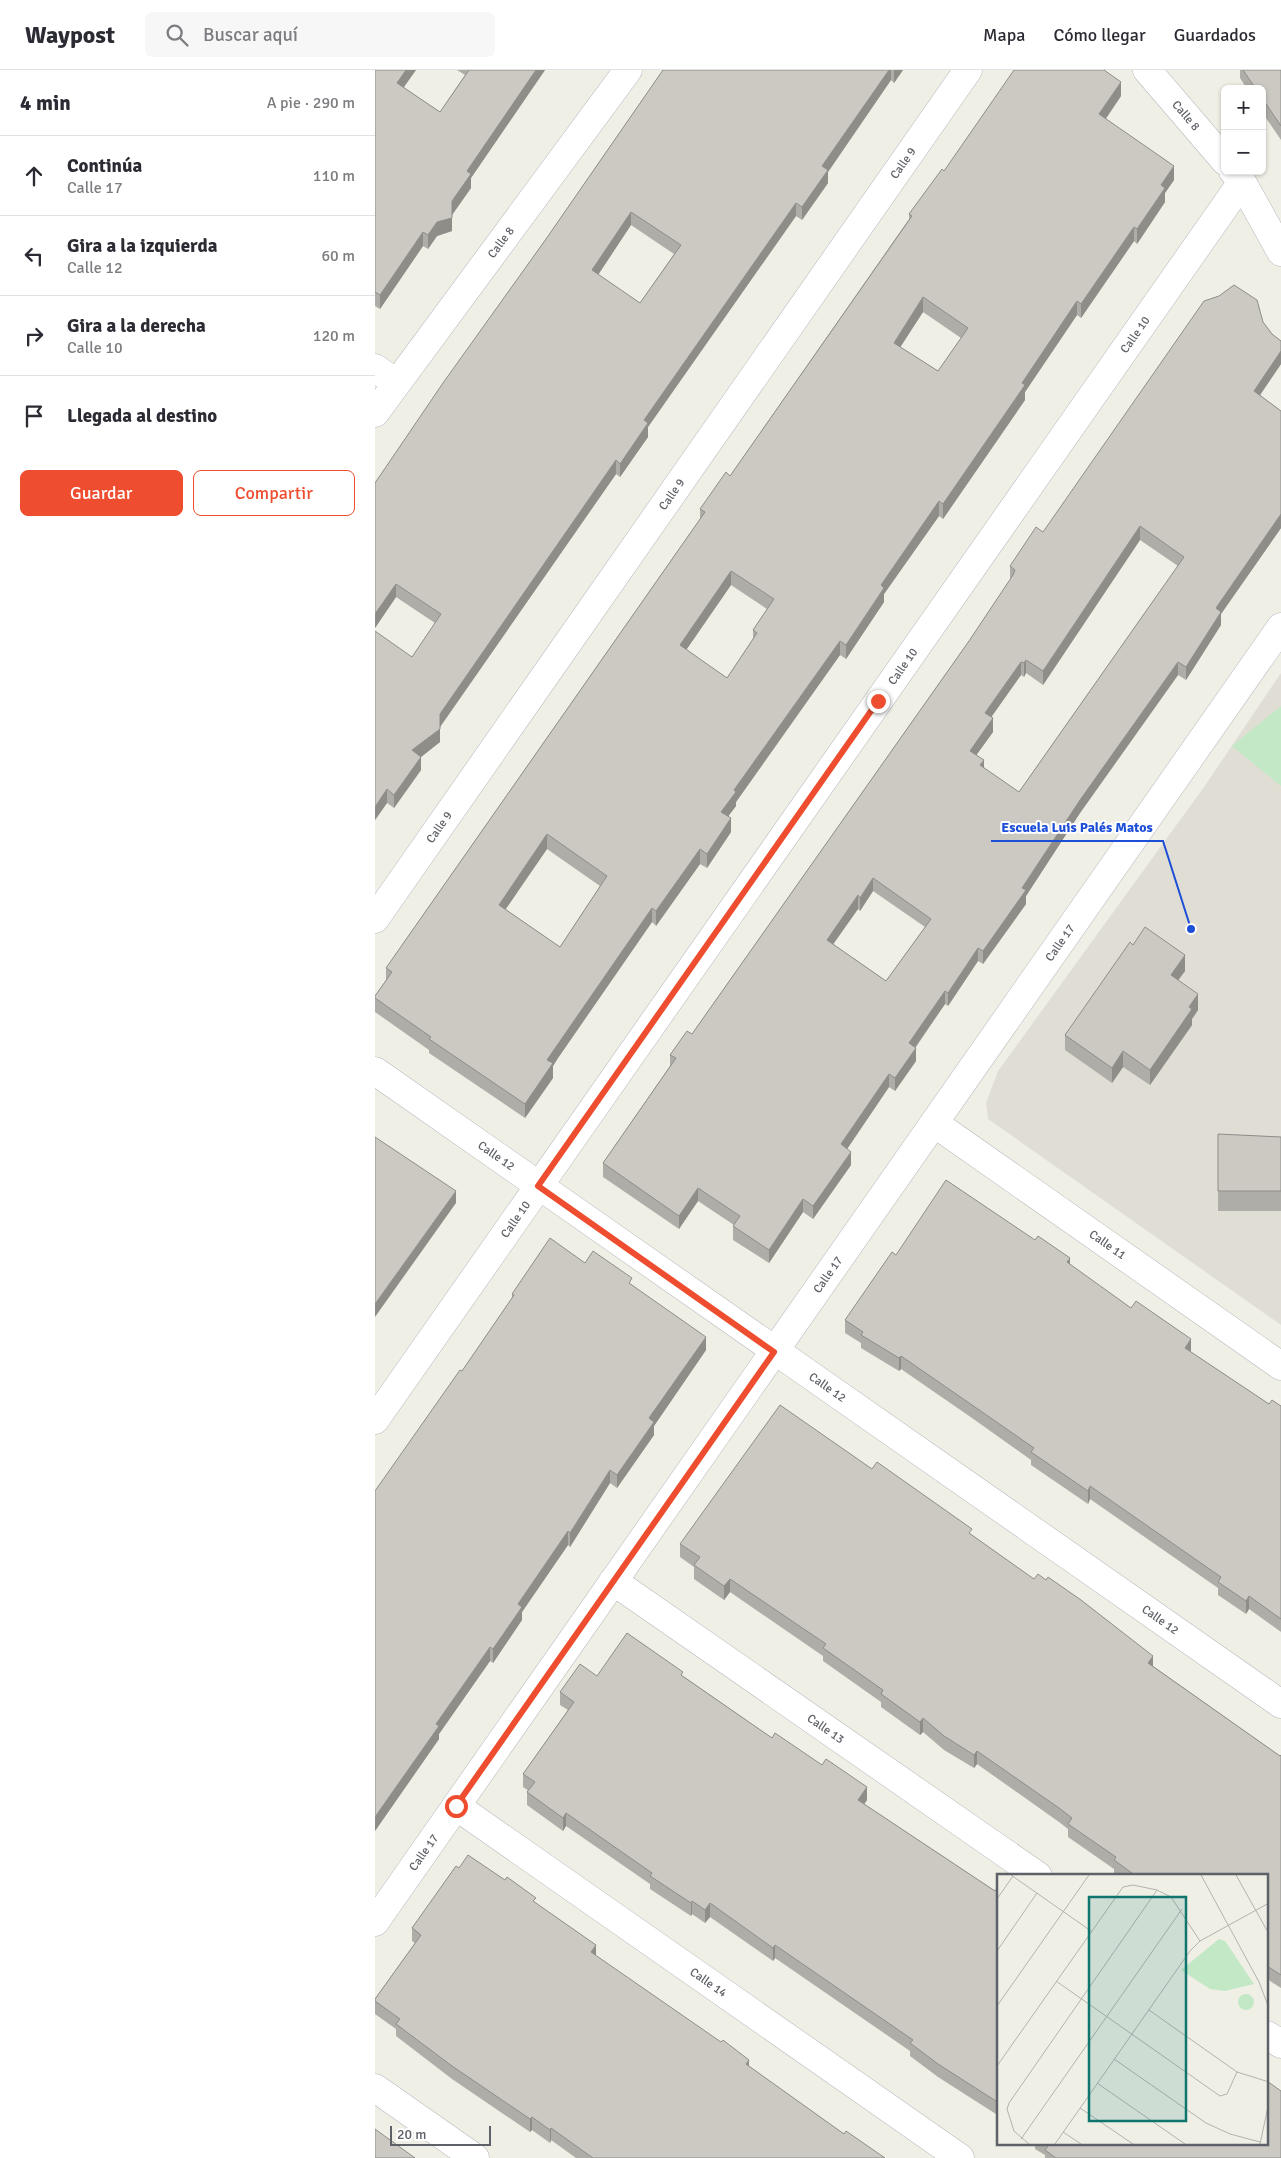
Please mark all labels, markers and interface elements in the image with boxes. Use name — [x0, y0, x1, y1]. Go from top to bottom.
search box — [145, 12, 495, 57]
text: Waypost — [25, 20, 115, 50]
icon: search — [163, 21, 191, 49]
text: Buscar aquí — [203, 23, 298, 47]
text: Mapa — [983, 24, 1025, 46]
text: Cómo llegar — [1053, 24, 1146, 46]
text: Guardados — [1174, 24, 1256, 46]
map controls — [1221, 85, 1266, 175]
button: + — [1221, 85, 1266, 130]
text: 4 min — [20, 90, 71, 116]
text: A pie · 290 m — [267, 93, 355, 113]
street label: Calle 8 — [1169, 97, 1203, 134]
button: − — [1221, 130, 1266, 175]
street label: Calle 9 — [887, 144, 919, 182]
text: Continúa — [67, 154, 142, 178]
icon: ahead — [20, 162, 48, 190]
text: 110 m — [313, 166, 355, 186]
text: Calle 17 — [67, 178, 123, 198]
street label: Calle 8 — [484, 224, 517, 261]
text: Gira a la izquierda — [67, 234, 217, 258]
icon: left — [20, 242, 48, 270]
text: 60 m — [321, 246, 355, 266]
text: Calle 12 — [67, 258, 123, 278]
street label: Calle 10 — [1117, 313, 1153, 356]
text: Gira a la derecha — [67, 314, 206, 338]
icon: right — [20, 322, 48, 350]
text: 120 m — [313, 326, 355, 346]
text: Calle 10 — [67, 338, 123, 358]
icon: arrive — [20, 402, 48, 430]
text: Llegada al destino — [67, 404, 217, 428]
button: Guardar — [20, 470, 183, 516]
button: Compartir — [193, 470, 355, 516]
street label: Calle 9 — [655, 476, 688, 513]
street label: Calle 10 — [885, 645, 921, 688]
route end — [867, 690, 890, 713]
street label: Calle 9 — [423, 808, 455, 846]
callout: Escuela Luis Palés Matos — [991, 812, 1163, 841]
text: Escuela Luis Palés Matos — [1001, 819, 1153, 836]
street label: Calle 17 — [1042, 921, 1078, 964]
street label: Calle 12 — [475, 1138, 518, 1174]
street label: Calle 10 — [497, 1198, 534, 1241]
street label: Calle 11 — [1086, 1227, 1129, 1263]
street label: Calle 17 — [810, 1253, 846, 1296]
street label: Calle 12 — [806, 1369, 849, 1405]
street label: Calle 12 — [1139, 1602, 1182, 1638]
street label: Calle 13 — [804, 1711, 847, 1747]
route start — [445, 1795, 468, 1818]
street label: Calle 17 — [406, 1831, 442, 1874]
inset map — [997, 1874, 1269, 2146]
street label: Calle 14 — [687, 1964, 730, 2001]
scale bar — [390, 2123, 491, 2146]
text: 20 m — [397, 2126, 426, 2143]

